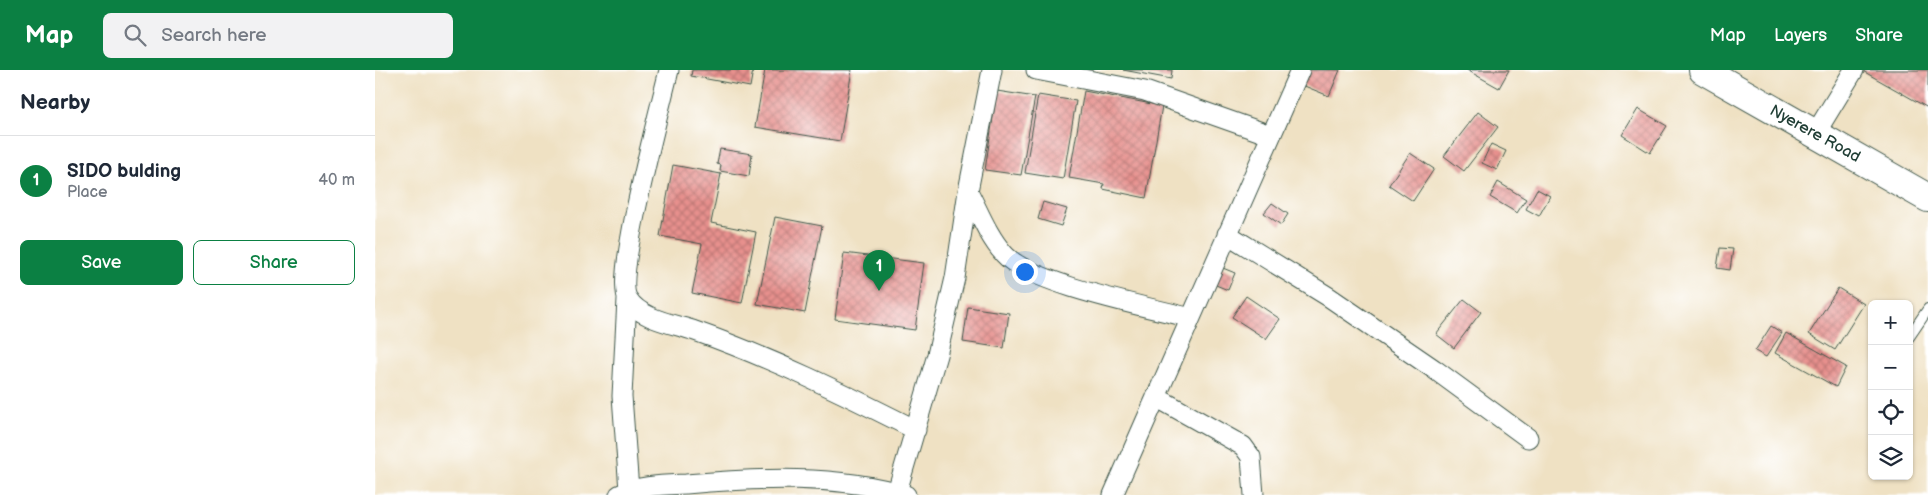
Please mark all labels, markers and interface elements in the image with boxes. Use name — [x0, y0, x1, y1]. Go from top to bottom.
search box — [103, 13, 453, 58]
text: Map — [25, 21, 73, 50]
icon: search — [121, 21, 149, 49]
text: Search here — [161, 24, 267, 47]
text: Map — [1710, 25, 1746, 46]
text: Layers — [1774, 25, 1827, 46]
text: Share — [1855, 25, 1903, 46]
text: Nearby — [20, 90, 90, 115]
street label: Nyerere Road — [1766, 101, 1864, 167]
text: SIDO bulding — [67, 160, 181, 183]
text: 1 — [33, 171, 39, 190]
text: 40 m — [318, 171, 355, 190]
text: Place — [67, 183, 108, 202]
button: Save — [20, 240, 183, 285]
button: Share — [193, 240, 355, 285]
pin: 1 — [863, 250, 895, 291]
your location — [1012, 259, 1038, 285]
map controls — [1868, 300, 1913, 480]
button: + — [1868, 300, 1913, 345]
button: − — [1868, 345, 1913, 390]
button: locate — [1868, 390, 1913, 435]
button: layers — [1868, 435, 1913, 480]

